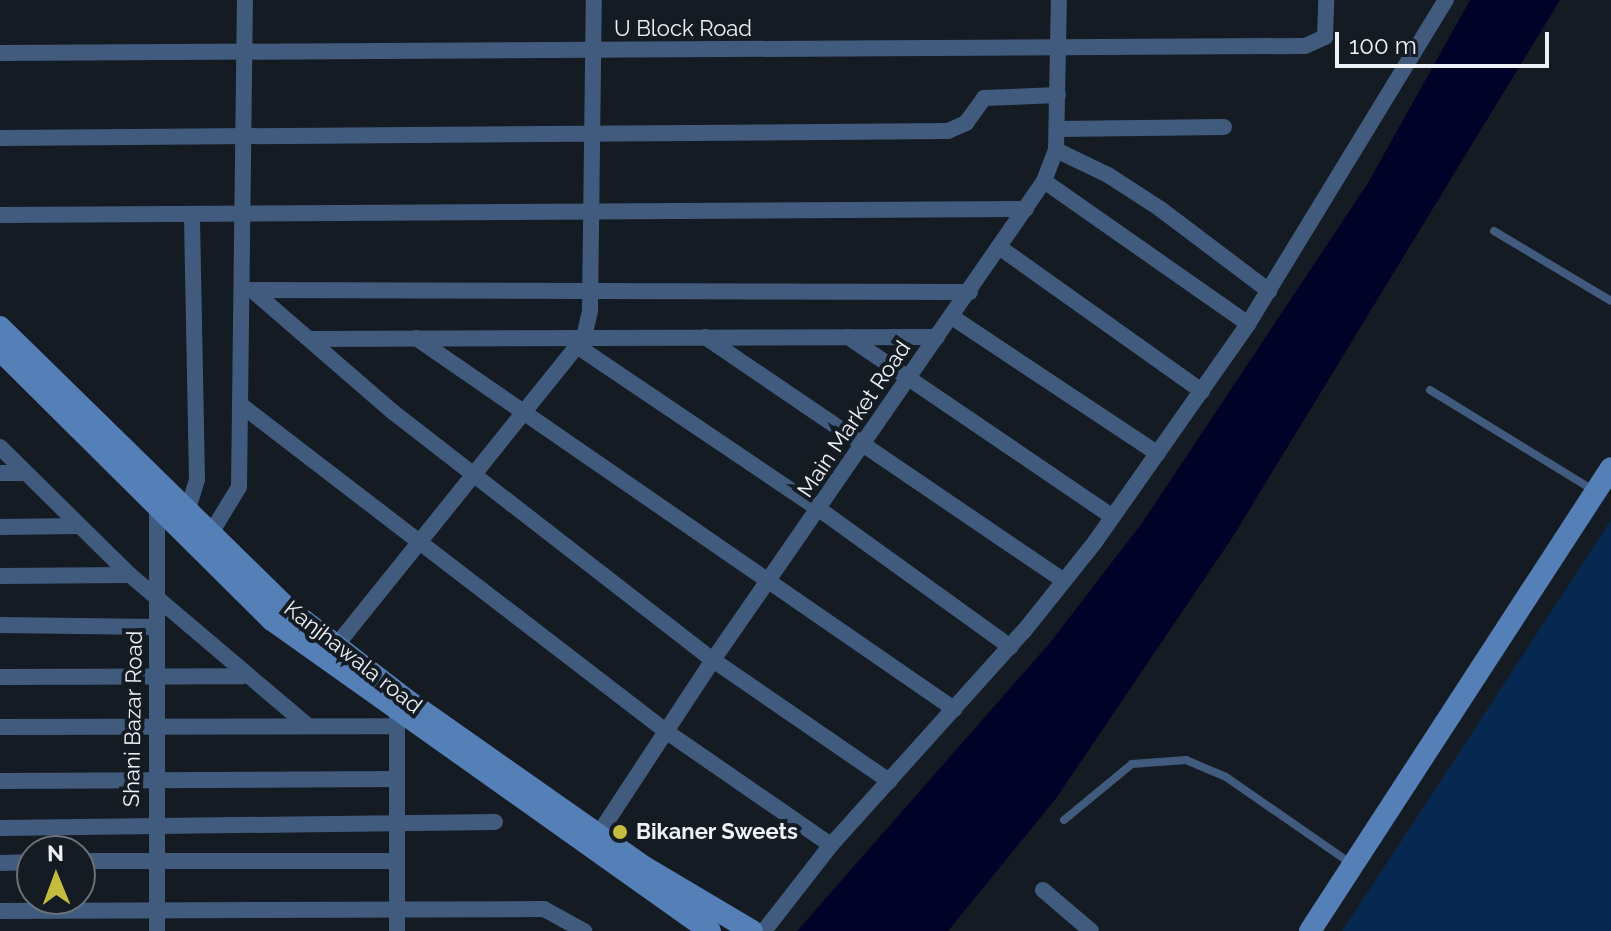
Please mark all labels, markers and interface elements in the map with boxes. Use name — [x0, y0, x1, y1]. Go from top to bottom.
street label: U Block Road — [614, 16, 752, 42]
scale bar — [1339, 16, 1553, 66]
text: 100 m — [1349, 31, 1417, 60]
street label: Main Market Road — [792, 336, 916, 502]
street label: Kanjhawala road — [279, 595, 427, 719]
street label: Shani Bazar Road — [118, 630, 148, 808]
place label: Bikaner Sweets — [636, 819, 798, 845]
marker: Bikaner Sweets — [611, 823, 629, 841]
north arrow — [16, 835, 96, 915]
text: N — [47, 840, 64, 866]

